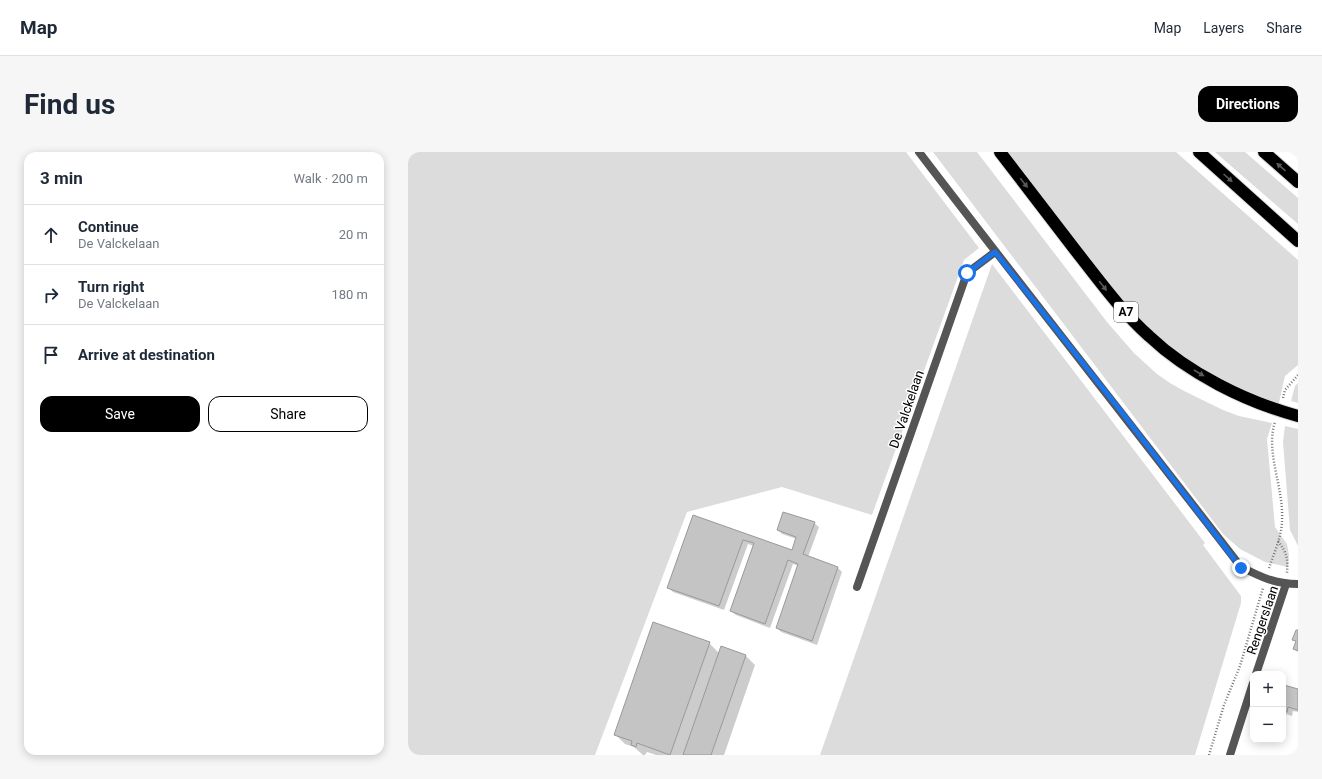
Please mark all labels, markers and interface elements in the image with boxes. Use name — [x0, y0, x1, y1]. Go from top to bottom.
text: Map — [20, 16, 58, 39]
text: Map — [1154, 20, 1181, 36]
text: Layers — [1203, 20, 1244, 36]
text: Share — [1266, 20, 1302, 36]
button: Directions — [1198, 86, 1298, 122]
text: Find us — [24, 88, 115, 121]
one-way arrow — [1276, 162, 1286, 172]
text: 3 min — [40, 168, 83, 188]
text: Walk · 200 m — [293, 171, 368, 186]
one-way arrow — [1223, 173, 1233, 183]
one-way arrow — [1020, 177, 1028, 188]
text: Continue — [78, 218, 139, 236]
icon: ahead — [40, 224, 62, 246]
text: 20 m — [339, 227, 368, 242]
text: De Valckelaan — [78, 236, 160, 251]
route start — [958, 264, 976, 282]
text: Turn right — [78, 278, 144, 296]
one-way arrow — [1099, 280, 1108, 291]
icon: right — [40, 284, 62, 306]
text: 180 m — [331, 287, 368, 302]
text: De Valckelaan — [78, 296, 160, 311]
road number: A7 — [1114, 302, 1138, 322]
icon: arrive — [40, 344, 62, 366]
text: Arrive at destination — [78, 346, 215, 364]
street label: De Valckelaan — [886, 368, 927, 450]
one-way arrow — [1193, 369, 1205, 376]
button: Save — [40, 396, 200, 432]
button: Share — [208, 396, 368, 432]
route end — [1232, 559, 1250, 577]
street label: Rengerslaan — [1244, 584, 1281, 657]
map controls — [1250, 671, 1286, 743]
button: + — [1250, 671, 1286, 707]
button: − — [1250, 707, 1286, 743]

